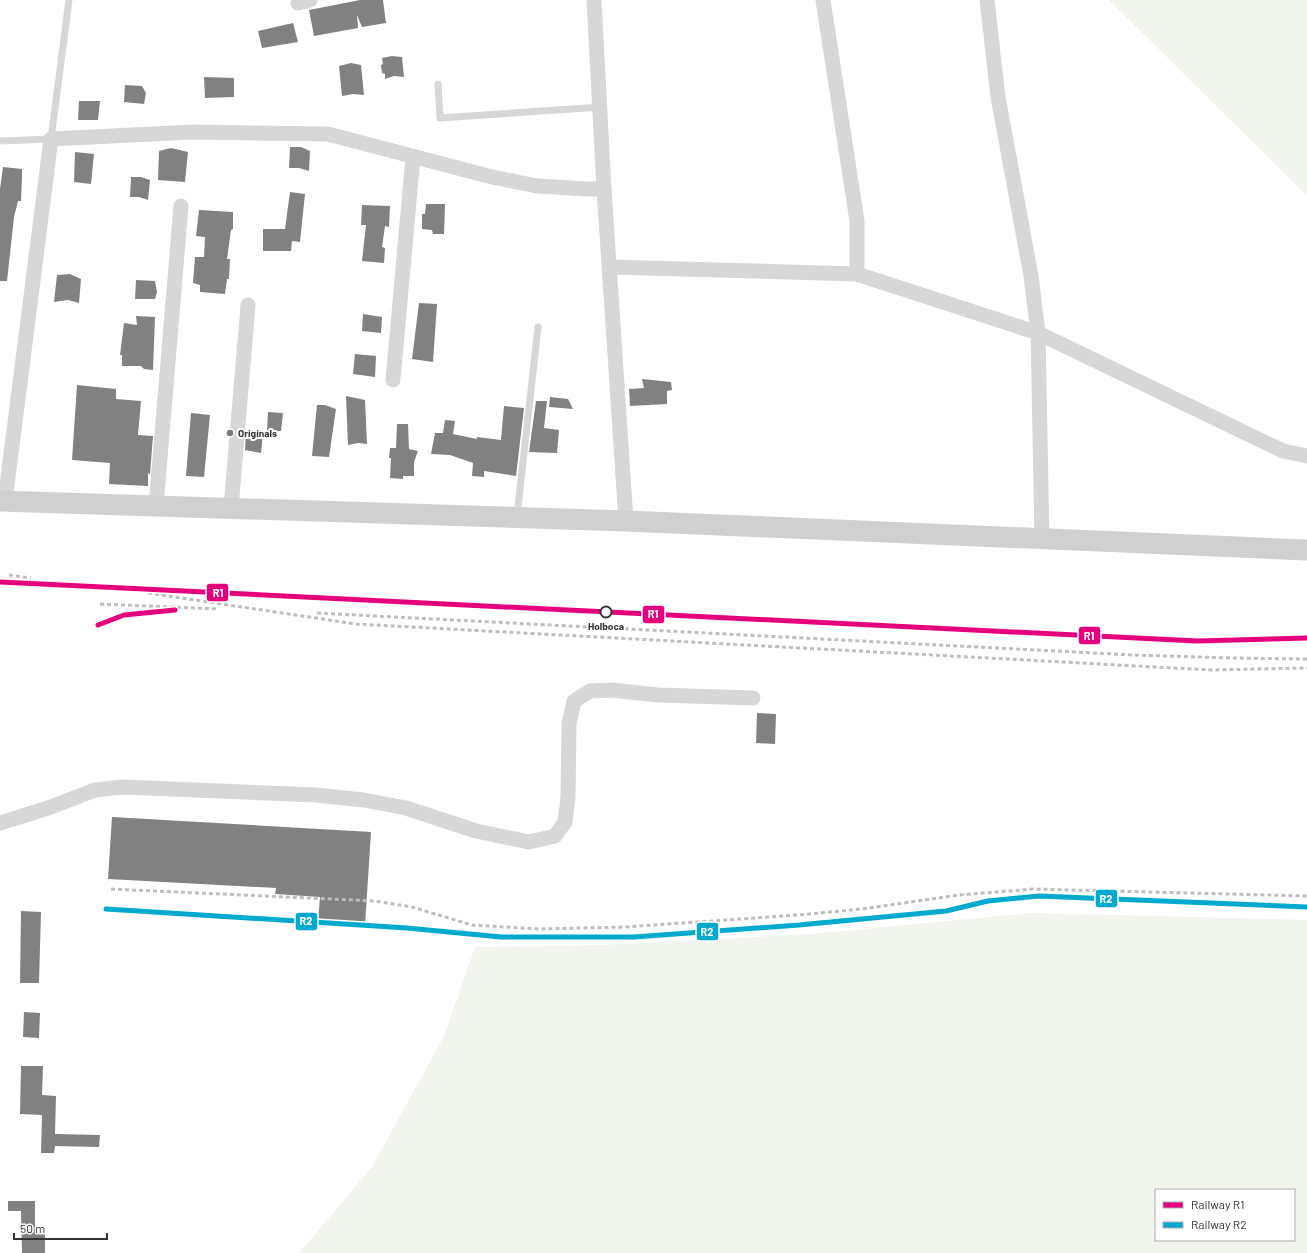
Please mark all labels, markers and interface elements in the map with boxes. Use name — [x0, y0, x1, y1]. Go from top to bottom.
place label: Originals — [238, 427, 277, 439]
marker: Originals — [225, 428, 235, 438]
line badge: R1 — [206, 583, 229, 602]
text: R1 — [213, 586, 223, 599]
marker: Holboca — [599, 605, 613, 619]
line badge: R1 — [642, 605, 665, 624]
text: R1 — [648, 607, 658, 620]
place label: Holboca — [588, 620, 624, 632]
line badge: R1 — [1078, 626, 1101, 645]
text: R1 — [1084, 629, 1094, 642]
line badge: R2 — [1095, 889, 1118, 908]
text: R2 — [1100, 892, 1112, 905]
line badge: R2 — [295, 912, 318, 931]
text: R2 — [300, 914, 312, 927]
line badge: R2 — [696, 922, 719, 941]
text: R2 — [701, 925, 713, 938]
legend — [1155, 1189, 1295, 1241]
text: Railway R1 — [1191, 1197, 1244, 1211]
scale bar — [14, 1215, 107, 1241]
text: Railway R2 — [1191, 1217, 1247, 1231]
text: 50 m — [20, 1221, 45, 1235]

